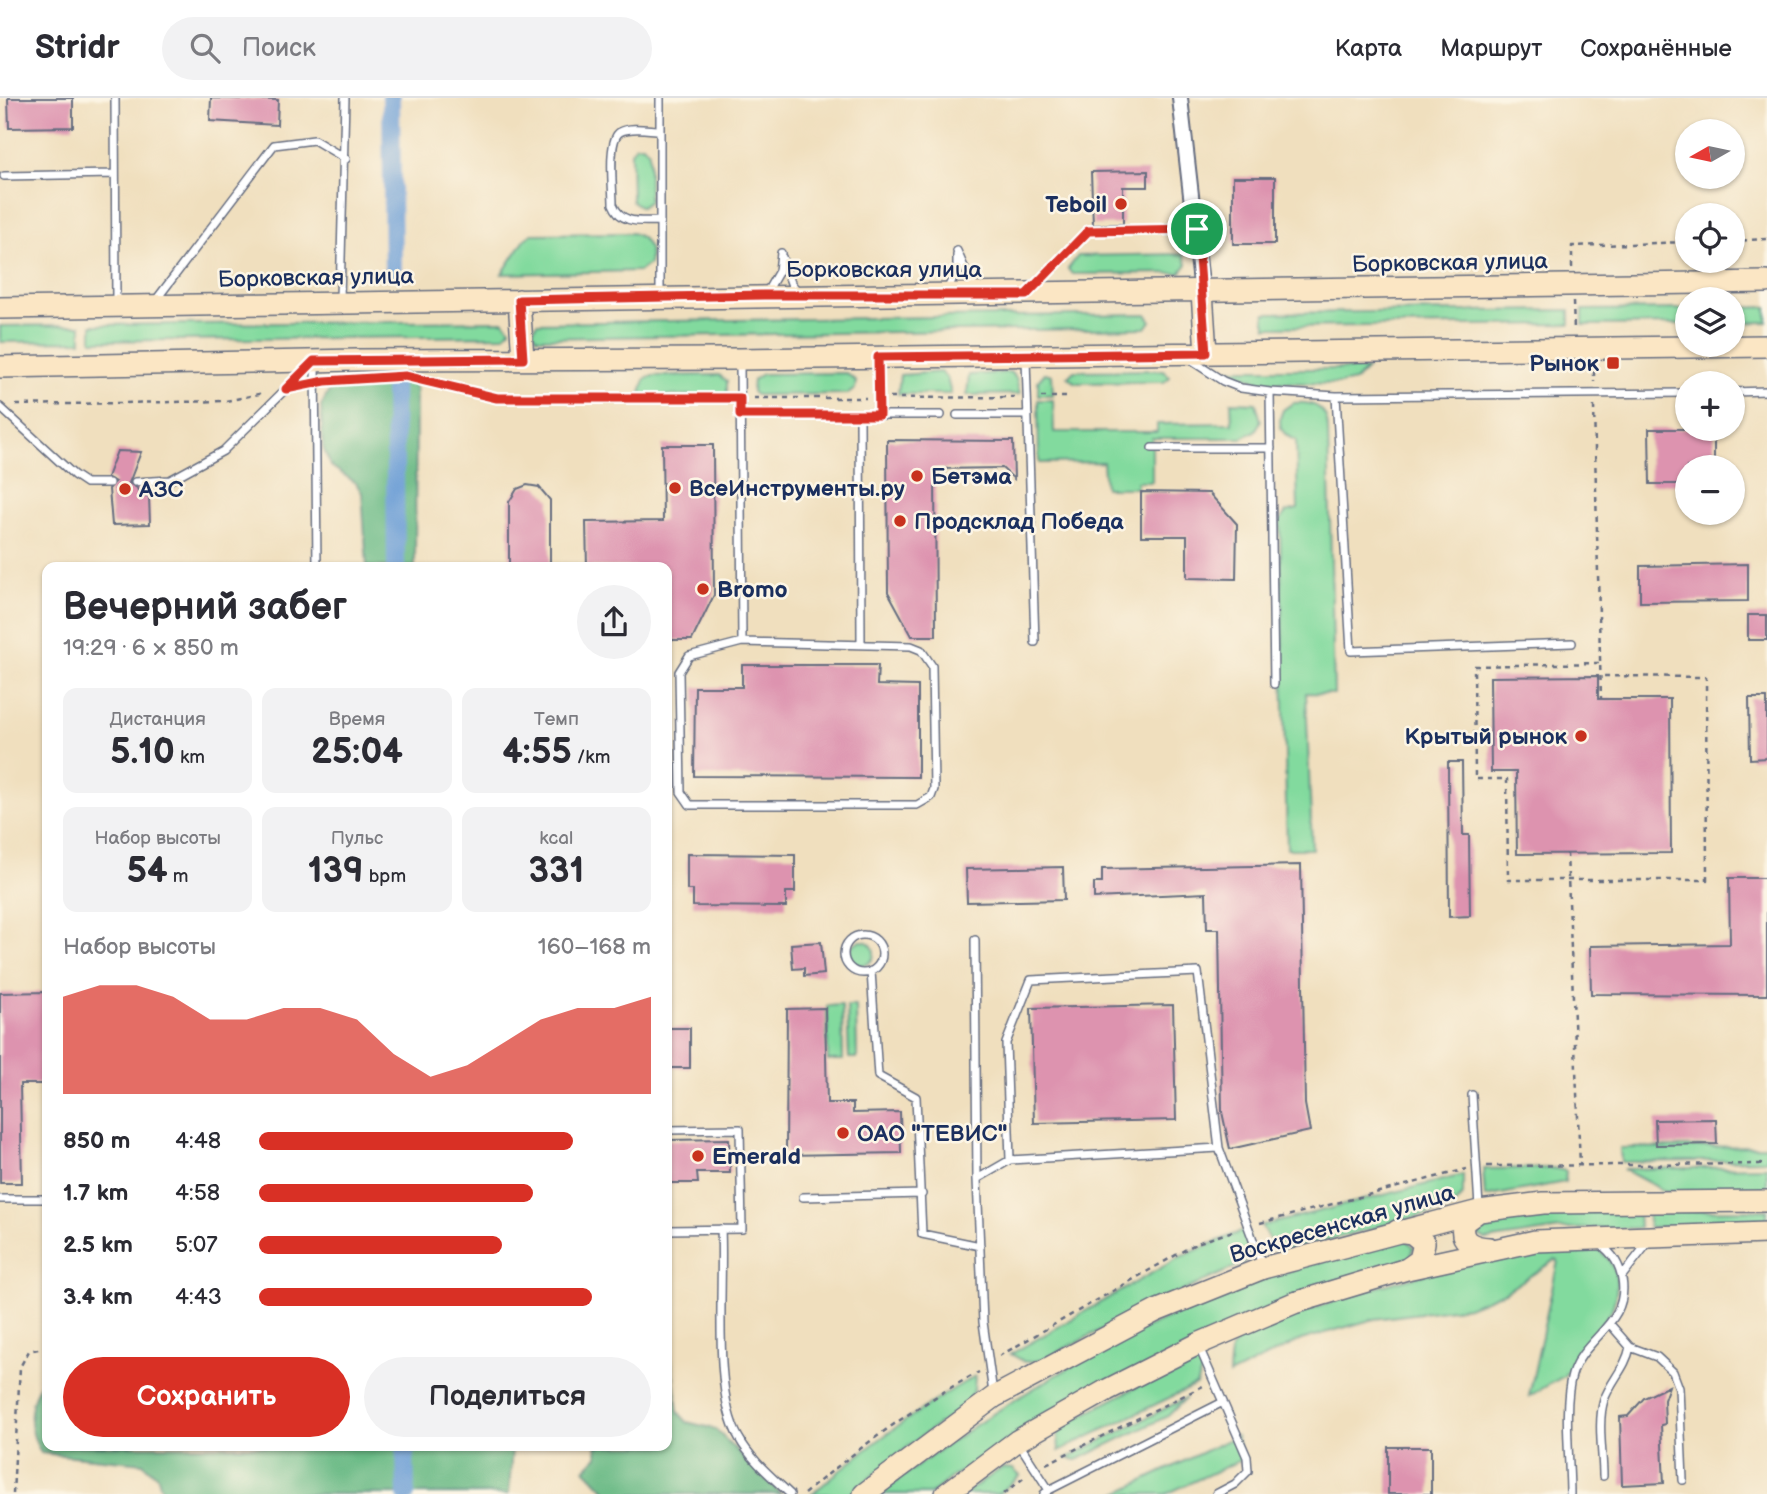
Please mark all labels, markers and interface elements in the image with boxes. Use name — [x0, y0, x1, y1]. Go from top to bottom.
search box — [162, 17, 652, 80]
text: Stridr — [35, 28, 120, 68]
icon: search — [186, 29, 224, 67]
text: Поиск — [242, 33, 316, 64]
text: Карта — [1335, 34, 1402, 63]
text: Маршрут — [1440, 34, 1542, 63]
text: Сохранённые — [1580, 34, 1732, 63]
north arrow — [1675, 119, 1745, 189]
map controls — [1675, 119, 1745, 525]
place label: Teboil — [1045, 191, 1107, 219]
marker: Teboil — [1113, 196, 1129, 212]
pin — [1167, 199, 1227, 259]
button: locate — [1675, 203, 1745, 273]
icon: arrive — [1178, 210, 1216, 248]
street label: Борковская улица — [1352, 247, 1549, 279]
street label: Борковская улица — [786, 256, 982, 284]
street label: Борковская улица — [218, 262, 415, 294]
button: layers — [1675, 287, 1745, 357]
place label: Рынок — [1529, 350, 1600, 378]
marker: Рынок — [1605, 355, 1621, 371]
button: + — [1675, 371, 1745, 441]
button: − — [1675, 455, 1745, 525]
place label: Бетэма — [931, 463, 1012, 491]
marker: Бетэма — [909, 468, 925, 484]
place label: ВсеИнструменты.ру — [689, 475, 905, 503]
place label: АЗС — [138, 476, 183, 504]
marker: ВсеИнструменты.ру — [667, 480, 683, 496]
marker: АЗС — [117, 481, 133, 497]
place label: Продсклад Победа — [914, 508, 1124, 536]
marker: Продсклад Победа — [892, 513, 908, 529]
place label: Bromo — [717, 576, 788, 604]
marker: Bromo — [695, 581, 711, 597]
text: Вечерний забег — [63, 585, 347, 630]
button: share — [577, 585, 651, 659]
text: 19:29 · 6 × 850 m — [63, 634, 239, 662]
text: Дистанция — [110, 708, 206, 731]
text: Время — [329, 708, 385, 731]
text: Темп — [534, 708, 579, 731]
place label: Крытый рынок — [1404, 723, 1568, 751]
marker: Крытый рынок — [1573, 728, 1589, 744]
text: 5.10 — [110, 731, 175, 774]
text: 25:04 — [311, 731, 403, 774]
text: 4:55 — [502, 731, 572, 774]
text: km — [175, 746, 205, 769]
text: /km — [572, 746, 610, 769]
text: Набор высоты — [94, 827, 221, 850]
text: Пульс — [331, 827, 383, 850]
text: kcal — [539, 827, 573, 850]
text: 54 — [127, 850, 168, 893]
text: 139 — [308, 850, 364, 893]
text: 331 — [529, 850, 584, 893]
text: m — [168, 865, 188, 888]
text: bpm — [364, 865, 406, 888]
text: Набор высоты — [63, 933, 216, 961]
text: 160–168 m — [538, 933, 651, 961]
place label: ОАО "ТЕВИС" — [857, 1120, 1007, 1148]
marker: ОАО "ТЕВИС" — [835, 1125, 851, 1141]
text: 850 m — [63, 1127, 130, 1155]
text: 4:48 — [175, 1127, 221, 1155]
place label: Emerald — [712, 1143, 801, 1171]
marker: Emerald — [690, 1148, 706, 1164]
street label: Воскресенская улица — [1227, 1178, 1458, 1269]
text: 1.7 km — [63, 1179, 128, 1207]
text: 4:58 — [175, 1179, 220, 1207]
text: 2.5 km — [63, 1231, 133, 1259]
text: 5:07 — [175, 1231, 218, 1259]
text: 3.4 km — [63, 1283, 133, 1311]
text: 4:43 — [175, 1283, 222, 1311]
button: Сохранить — [63, 1357, 350, 1437]
button: Поделиться — [364, 1357, 651, 1437]

